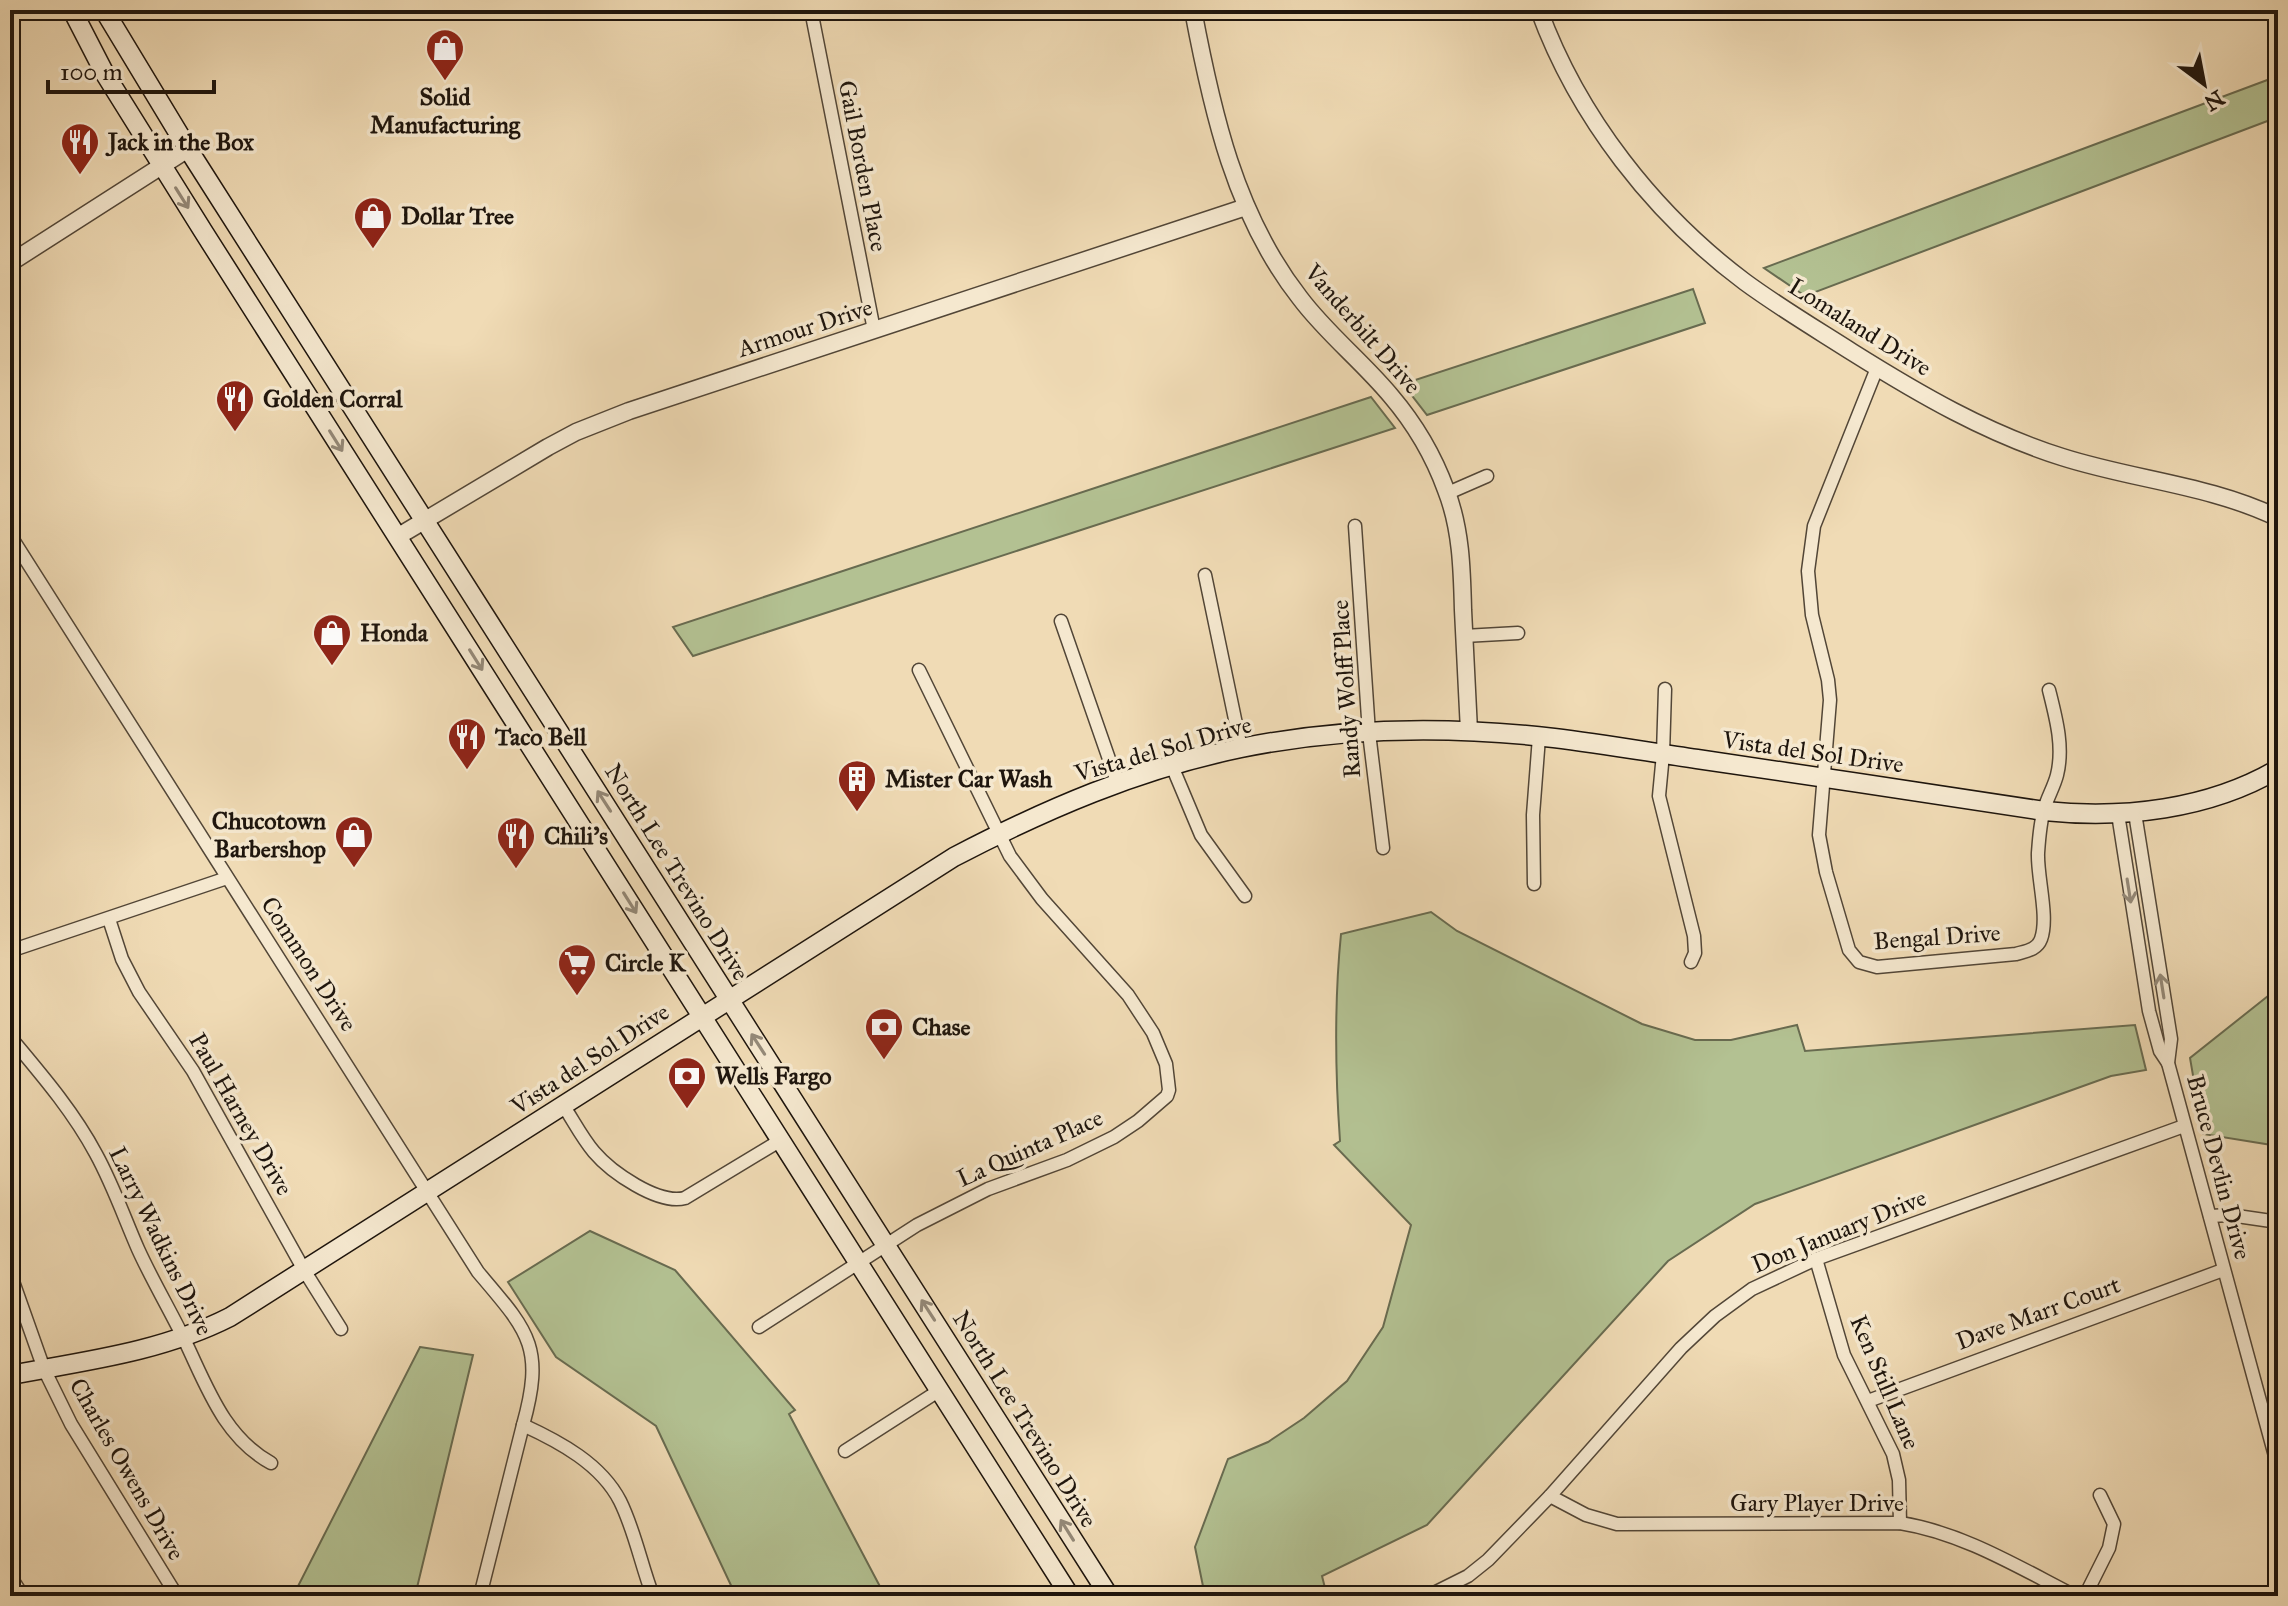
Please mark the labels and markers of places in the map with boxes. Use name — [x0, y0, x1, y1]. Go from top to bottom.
shop icon: Solid Manufacturing — [424, 27, 466, 82]
place label: Solid Manufacturing — [370, 82, 521, 140]
restaurant icon: Jack in the Box — [59, 121, 101, 176]
place label: Jack in the Box — [105, 127, 254, 157]
shop icon: Dollar Tree — [352, 195, 394, 250]
place label: Dollar Tree — [401, 201, 514, 231]
restaurant icon: Golden Corral — [214, 378, 256, 433]
place label: Golden Corral — [263, 384, 403, 414]
shop icon: Honda — [311, 612, 353, 667]
place label: Honda — [360, 618, 429, 648]
restaurant icon: Taco Bell — [446, 716, 488, 771]
place label: Taco Bell — [494, 722, 587, 752]
building icon: Mister Car Wash — [836, 758, 878, 813]
place label: Mister Car Wash — [885, 764, 1053, 794]
place label: Chucotown Barbershop — [212, 806, 326, 864]
shop icon: Chucotown Barbershop — [333, 814, 375, 869]
restaurant icon: Chili's — [495, 815, 537, 870]
place label: Chili's — [544, 821, 608, 851]
supermarket icon: Circle K — [556, 942, 598, 997]
place label: Circle K — [605, 948, 687, 978]
bank icon: Chase — [863, 1006, 905, 1061]
place label: Chase — [912, 1012, 971, 1042]
bank icon: Wells Fargo — [666, 1055, 708, 1110]
place label: Wells Fargo — [715, 1061, 831, 1091]

